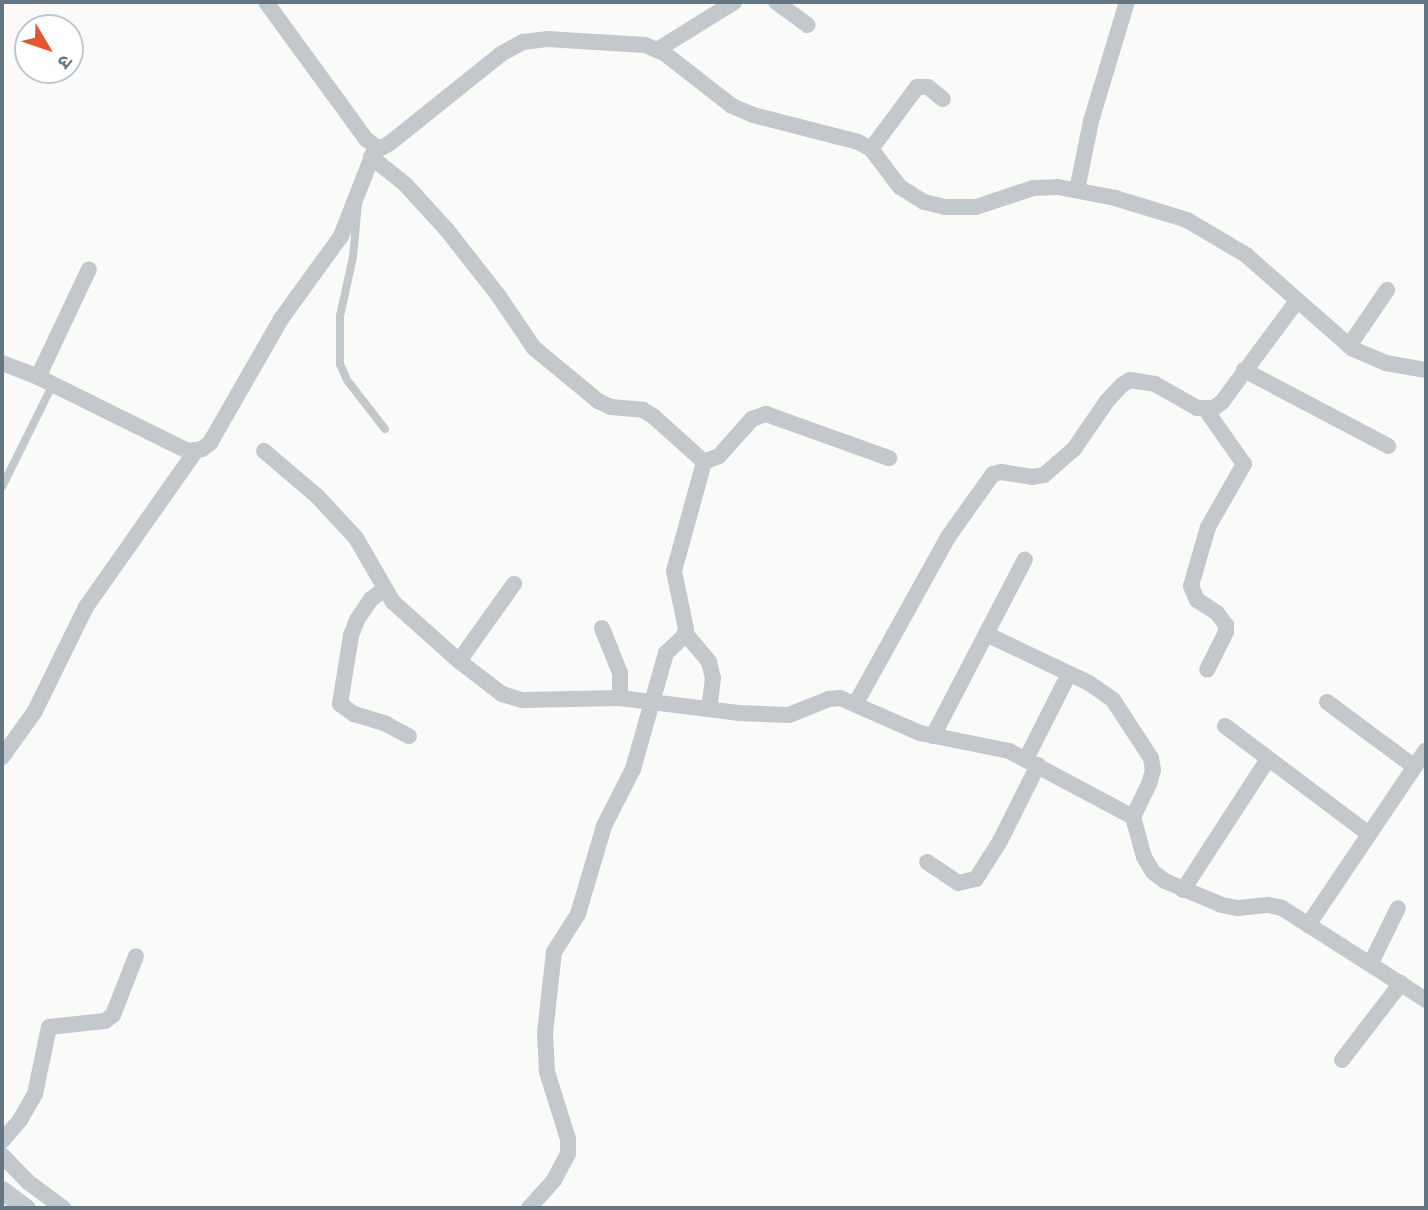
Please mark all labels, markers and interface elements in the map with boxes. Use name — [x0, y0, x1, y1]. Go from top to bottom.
north arrow — [14, 14, 84, 84]
text: उ — [53, 51, 75, 72]

